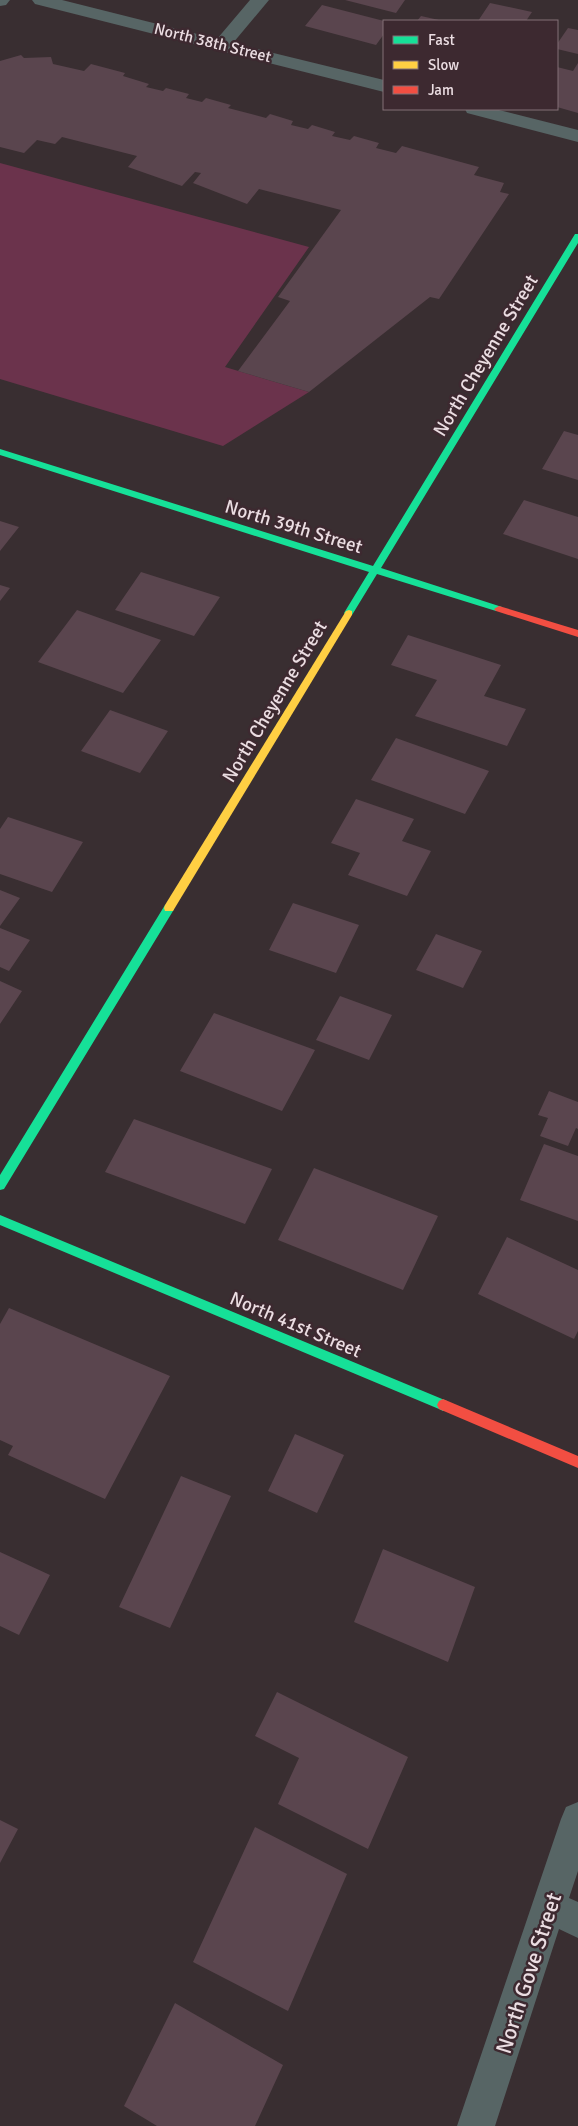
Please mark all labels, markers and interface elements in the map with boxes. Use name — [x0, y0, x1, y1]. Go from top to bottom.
street label: North 38th Street — [152, 19, 274, 67]
legend — [383, 20, 558, 110]
text: Fast — [428, 31, 455, 49]
text: Slow — [428, 56, 459, 74]
text: Jam — [428, 81, 454, 99]
street label: North Cheyenne Street — [428, 270, 544, 441]
street label: North 39th Street — [222, 495, 366, 559]
street label: North Cheyenne Street — [217, 616, 333, 787]
street label: North 41st Street — [226, 1286, 365, 1364]
street label: North Gove Street — [490, 1889, 567, 2057]

